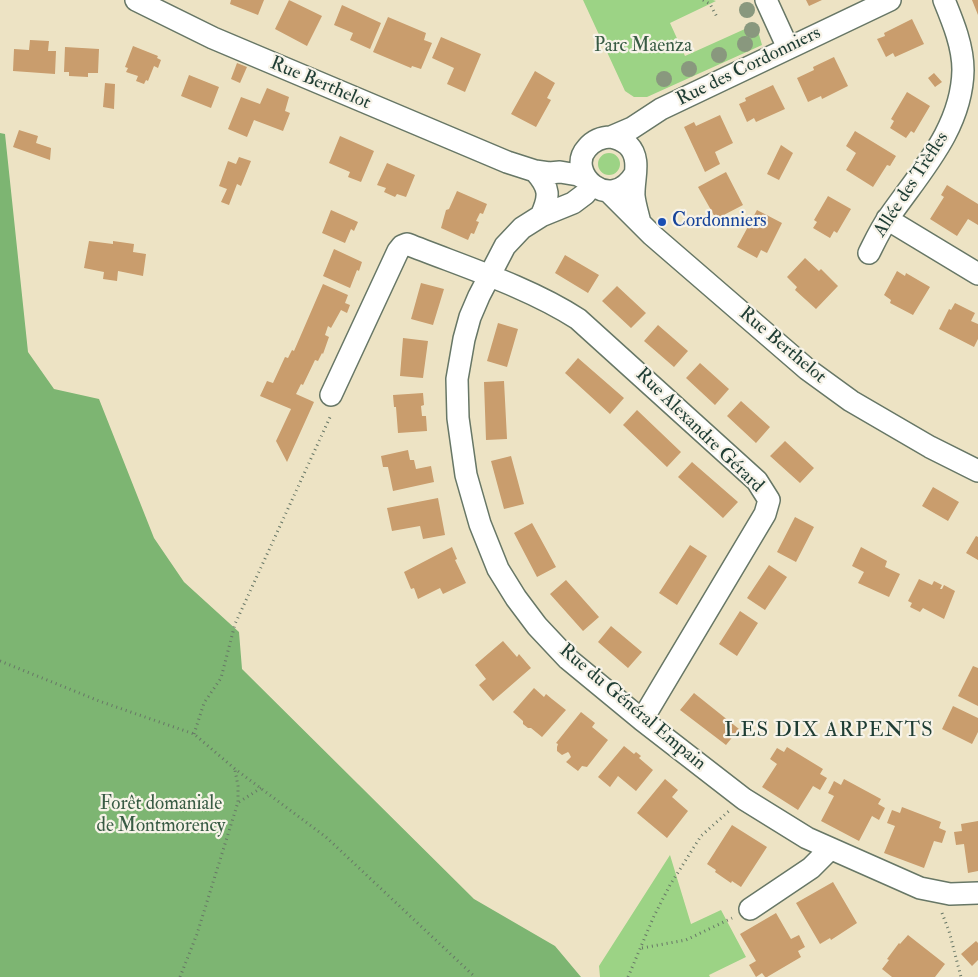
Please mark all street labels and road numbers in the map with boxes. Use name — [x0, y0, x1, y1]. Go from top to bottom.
street label: Rue des Cordonniers — [673, 22, 825, 112]
street label: Rue Berthelot — [266, 53, 374, 115]
street label: Allée des Trèfles — [870, 128, 954, 242]
street label: Rue Berthelot — [734, 303, 830, 389]
street label: Rue Alexandre Gérard — [630, 364, 768, 498]
street label: Rue du Général Empain — [554, 640, 710, 776]

